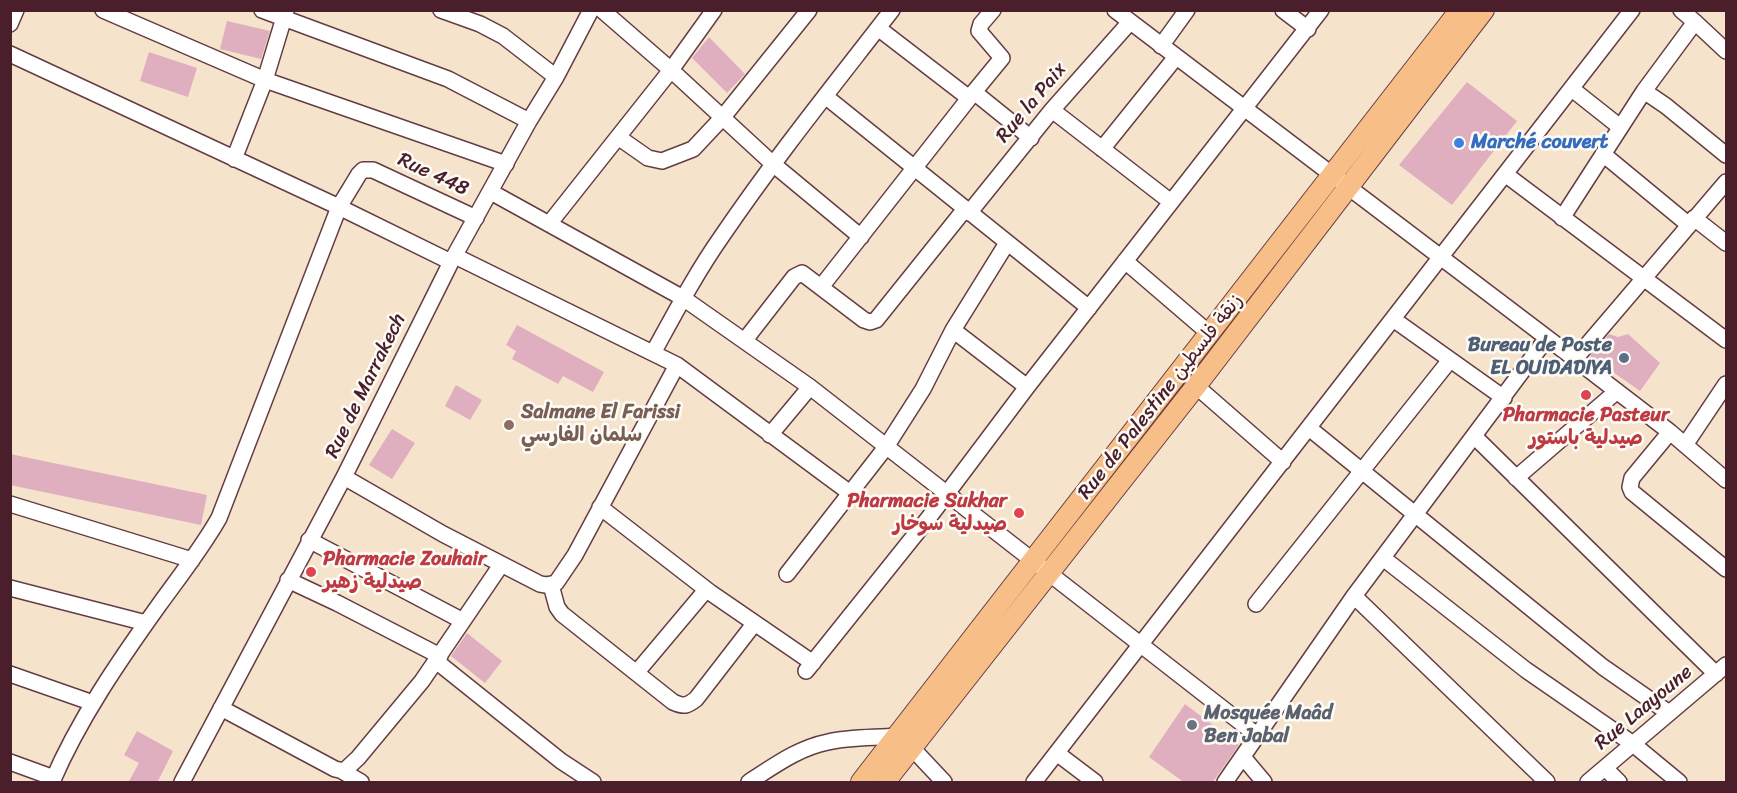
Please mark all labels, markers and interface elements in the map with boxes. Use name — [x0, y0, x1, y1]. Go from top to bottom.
street label: Rue la Paix — [992, 58, 1072, 148]
place label: Marché couvert — [1471, 131, 1608, 155]
marker: Marché couvert — [1452, 136, 1466, 150]
street label: Rue 448 — [394, 148, 472, 202]
street label: Rue de Palestine زنقة فلسطين — [1073, 290, 1249, 504]
street label: Rue de Marrakech — [321, 310, 411, 462]
place label: Bureau de Poste EL OUIDADIYA — [1468, 334, 1612, 381]
marker: Bureau de Poste EL OUIDADIYA — [1617, 351, 1631, 365]
marker: Pharmacie Pasteur صيدلية باستور — [1579, 388, 1593, 402]
place label: Salmane El Farissi سلمان الفارسي — [521, 401, 680, 448]
place label: Pharmacie Pasteur صيدلية باستور — [1503, 404, 1669, 451]
marker: Salmane El Farissi سلمان الفارسي — [502, 418, 516, 432]
place label: Pharmacie Sukhar صيدلية سوخار — [847, 490, 1007, 537]
marker: Pharmacie Sukhar صيدلية سوخار — [1012, 506, 1026, 520]
place label: Pharmacie Zouhair صيدلية زهير — [323, 548, 486, 595]
marker: Pharmacie Zouhair صيدلية زهير — [304, 565, 318, 579]
street label: Rue Laayoune — [1590, 660, 1698, 756]
place label: Mosquée Maâd Ben Jabal — [1204, 702, 1332, 749]
marker: Mosquée Maâd Ben Jabal — [1185, 718, 1199, 732]

